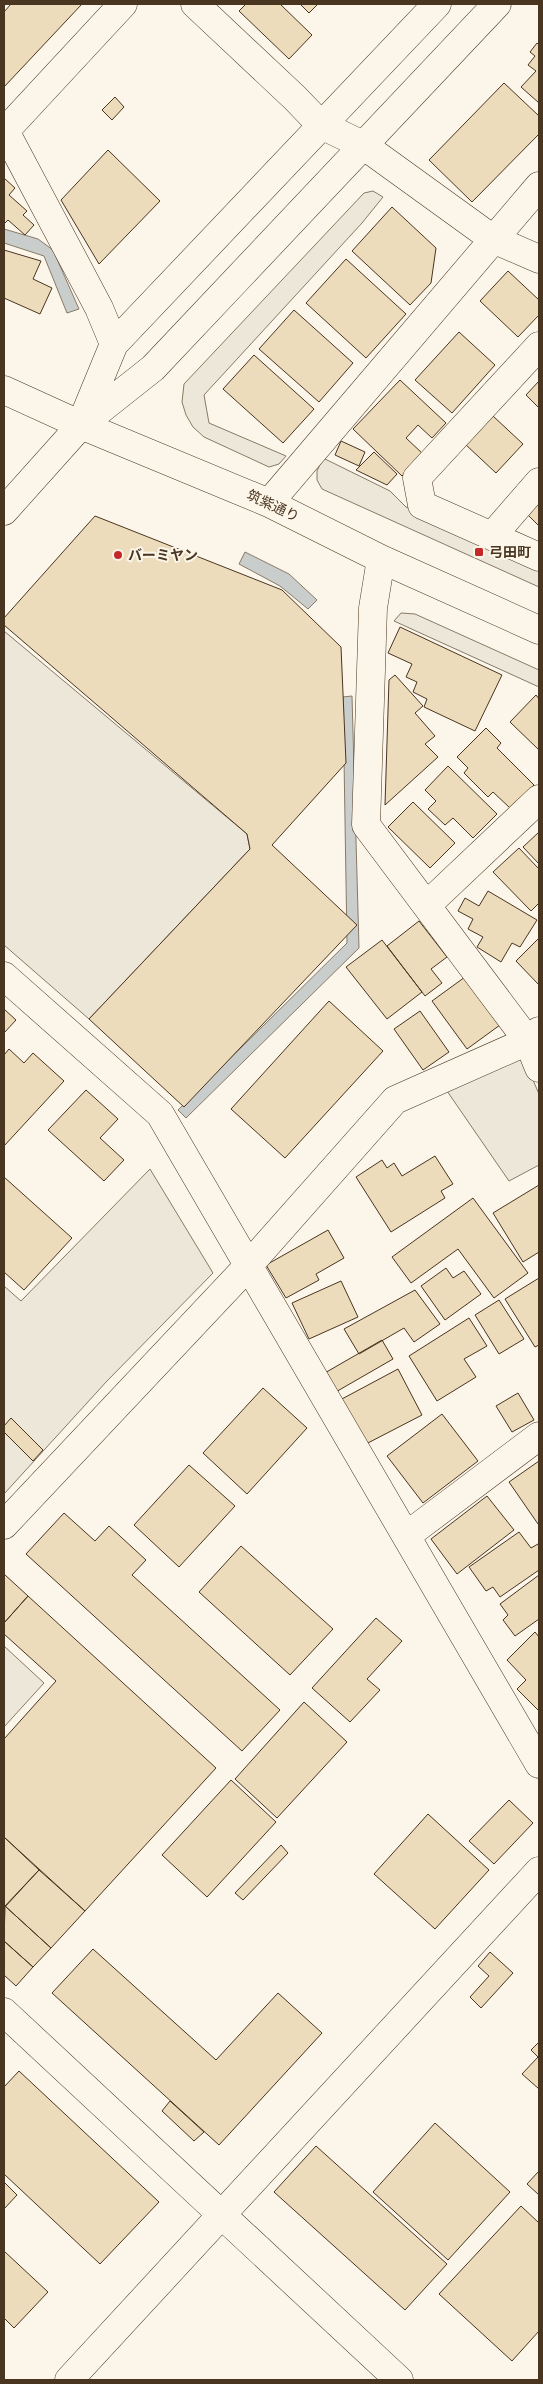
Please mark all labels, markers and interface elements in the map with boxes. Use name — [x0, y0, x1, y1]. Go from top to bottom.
street label: 筑紫通り — [244, 486, 302, 526]
place label: 弓田町 — [489, 544, 531, 561]
marker: 弓田町 — [473, 546, 485, 558]
place label: バーミヤン — [128, 547, 198, 564]
marker: バーミヤン — [112, 549, 124, 561]

